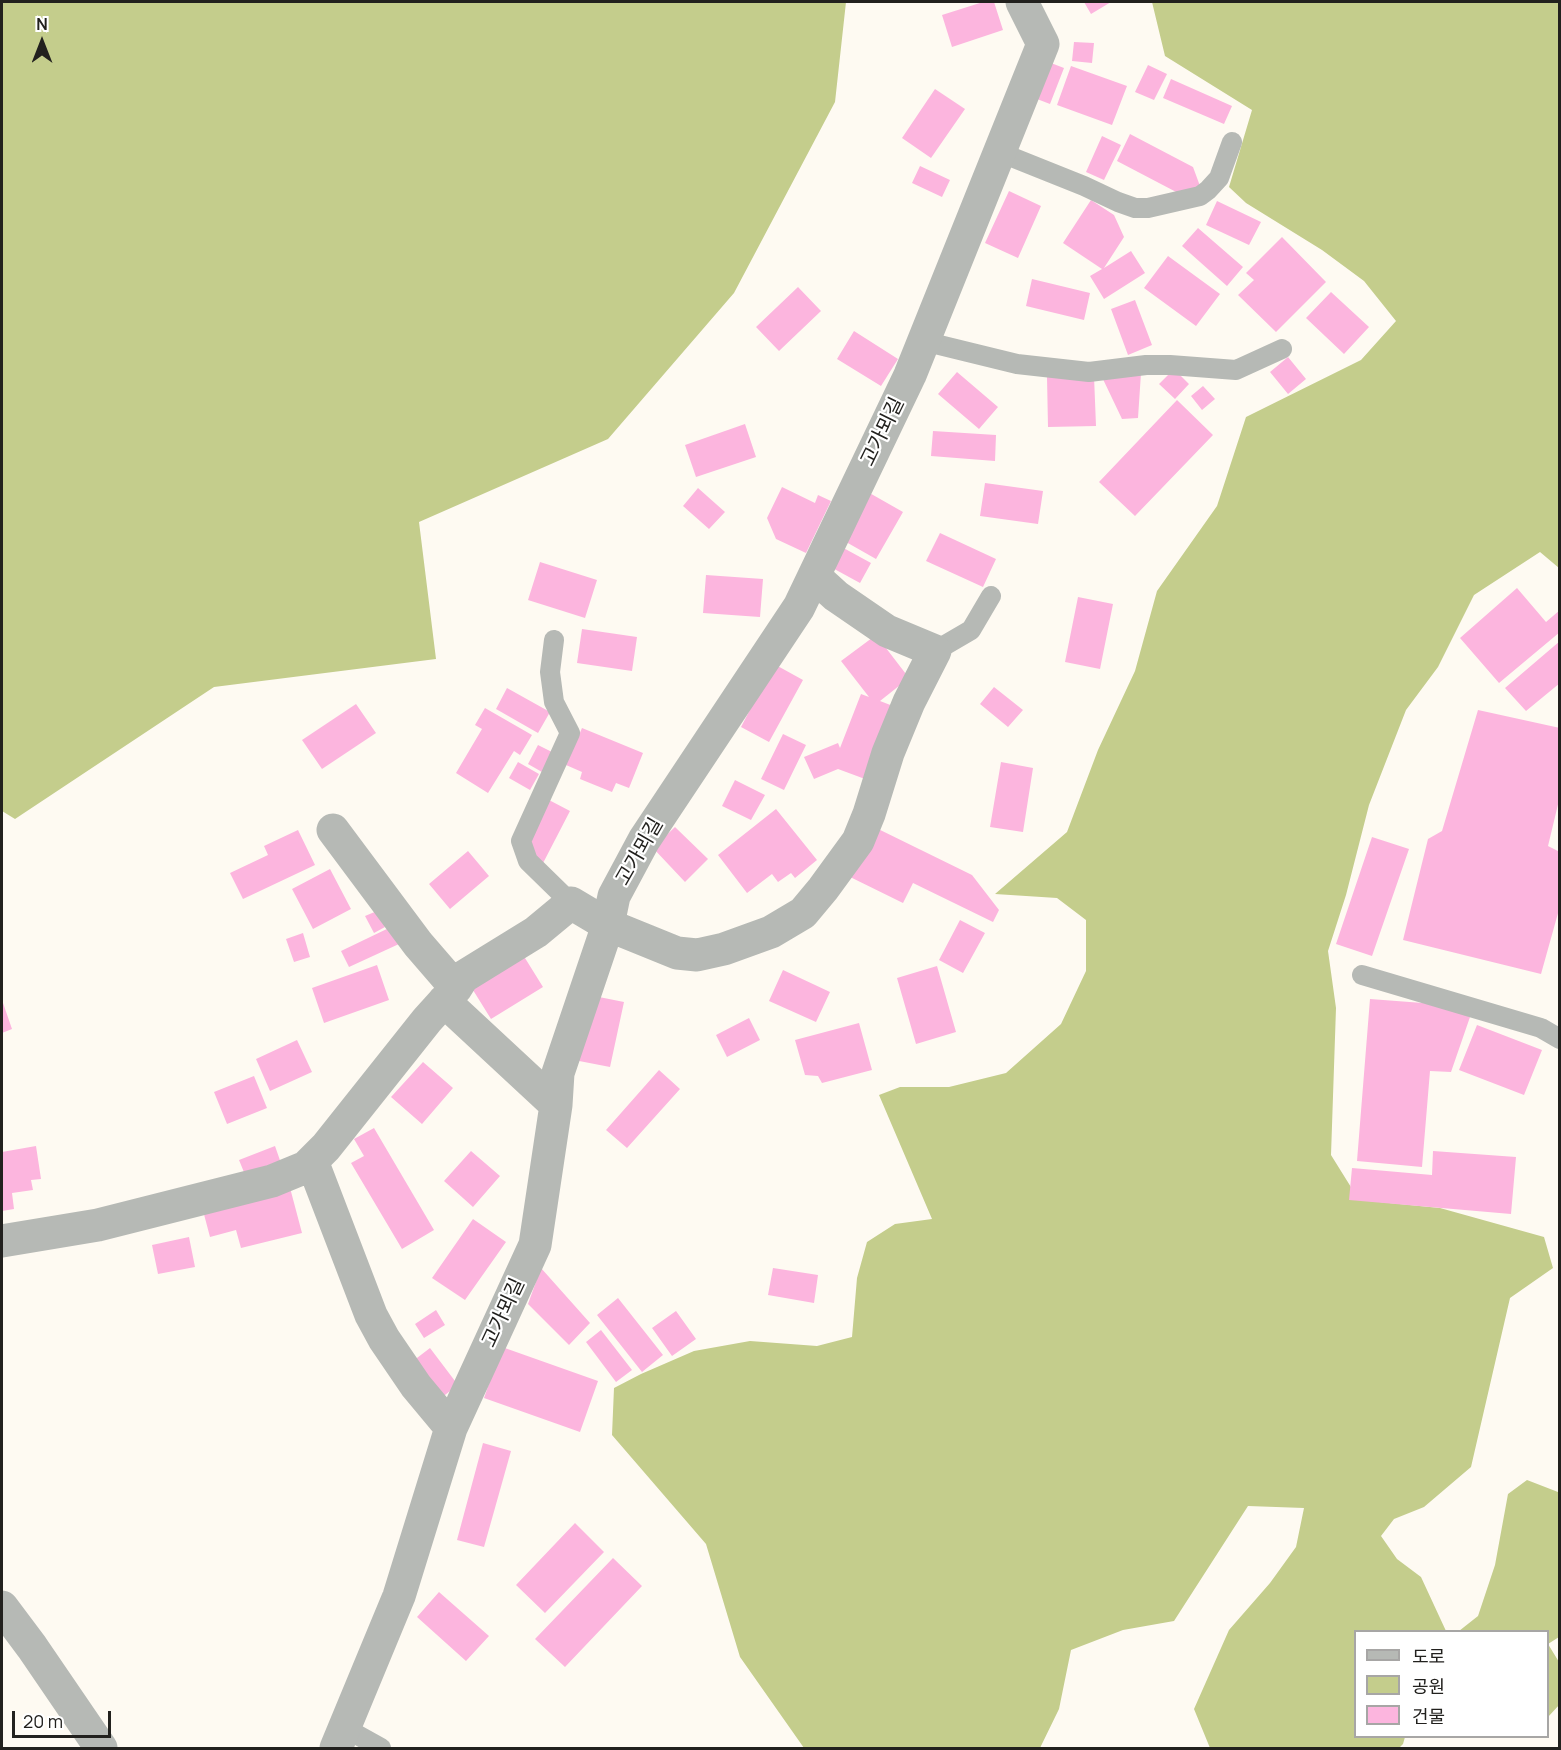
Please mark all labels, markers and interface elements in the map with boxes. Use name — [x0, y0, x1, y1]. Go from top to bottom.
north arrow — [12, 12, 72, 72]
text: N — [36, 13, 48, 35]
street label: 고가뫼길 — [856, 394, 910, 470]
street label: 고가뫼길 — [611, 814, 669, 890]
street label: 고가뫼길 — [478, 1275, 530, 1351]
legend — [1354, 1630, 1549, 1738]
text: 도로 — [1412, 1644, 1445, 1668]
text: 공원 — [1412, 1674, 1445, 1698]
scale bar — [15, 1699, 114, 1737]
text: 건물 — [1412, 1704, 1445, 1728]
text: 20 m — [23, 1709, 63, 1733]

